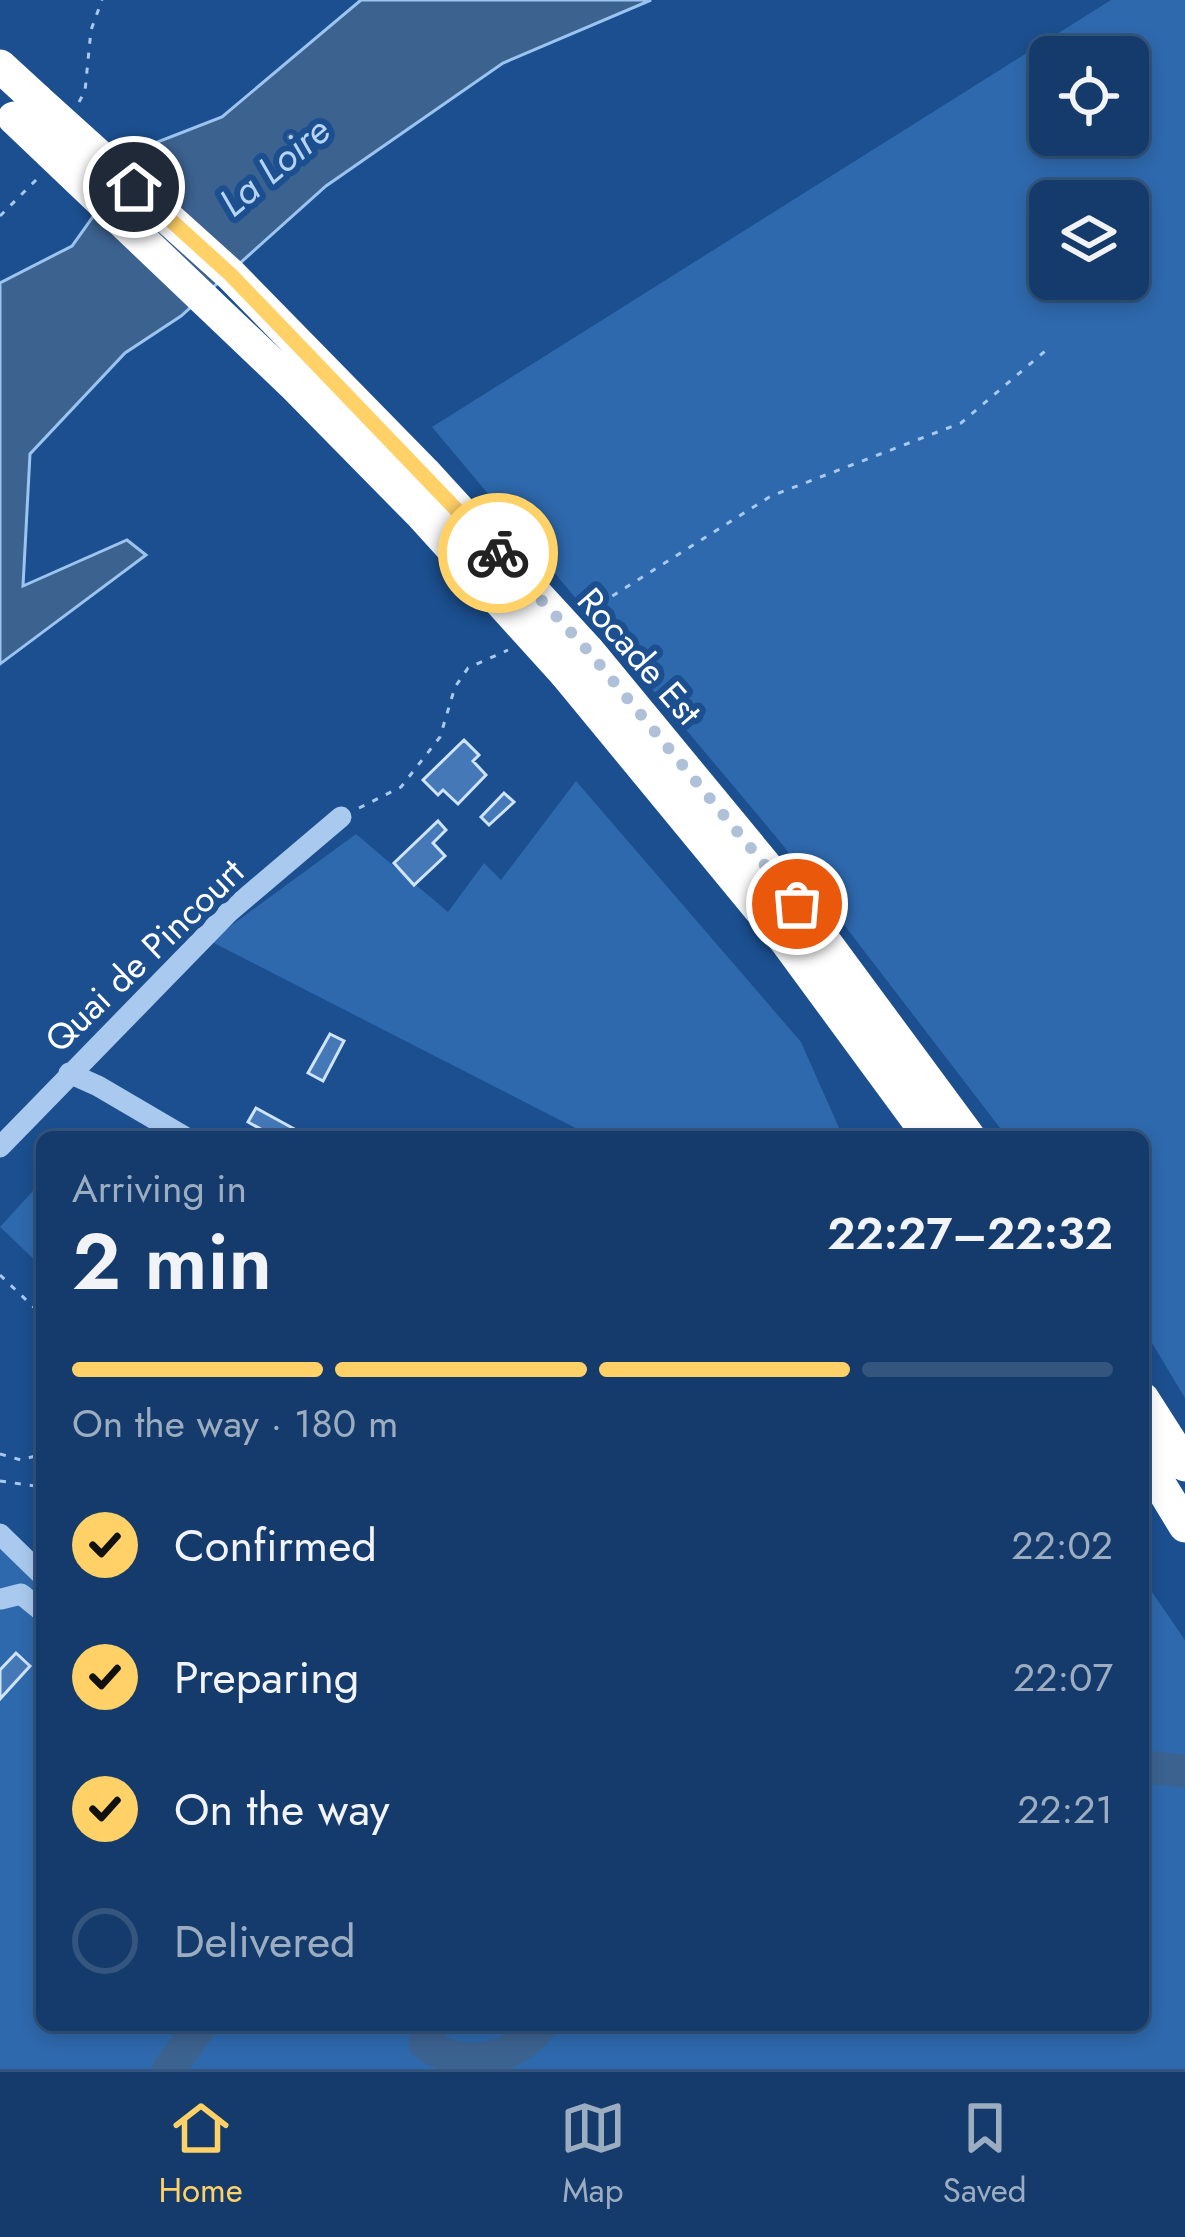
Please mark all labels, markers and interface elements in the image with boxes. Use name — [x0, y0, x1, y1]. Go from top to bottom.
map controls — [1029, 36, 1149, 300]
button: locate — [1029, 36, 1149, 156]
water label: La Loire — [206, 103, 343, 230]
pin — [83, 136, 185, 238]
icon: home — [101, 154, 167, 220]
button: layers — [1029, 180, 1149, 300]
courier — [438, 493, 558, 613]
icon: bike — [465, 520, 531, 586]
street label: Rocade Est — [566, 576, 715, 736]
street label: Quai de Pincourt — [33, 846, 256, 1064]
pin — [746, 853, 848, 955]
icon: bag — [764, 871, 830, 937]
text: Arriving in — [72, 1160, 247, 1217]
text: 22:27–22:32 — [827, 1201, 1113, 1266]
text: 2 min — [72, 1206, 272, 1318]
text: On the way · 180 m — [72, 1395, 398, 1452]
icon: check — [72, 1512, 138, 1578]
text: Confirmed — [174, 1513, 377, 1578]
text: 22:02 — [1011, 1517, 1113, 1574]
icon: check — [72, 1644, 138, 1710]
text: Preparing — [174, 1645, 359, 1710]
text: 22:07 — [1013, 1649, 1113, 1706]
icon: check — [72, 1776, 138, 1842]
text: On the way — [174, 1777, 390, 1842]
text: 22:21 — [1017, 1781, 1113, 1838]
text: Delivered — [174, 1909, 356, 1974]
tab: Home — [159, 2095, 243, 2214]
tab: Map — [560, 2095, 626, 2214]
tab: Saved — [943, 2095, 1026, 2214]

